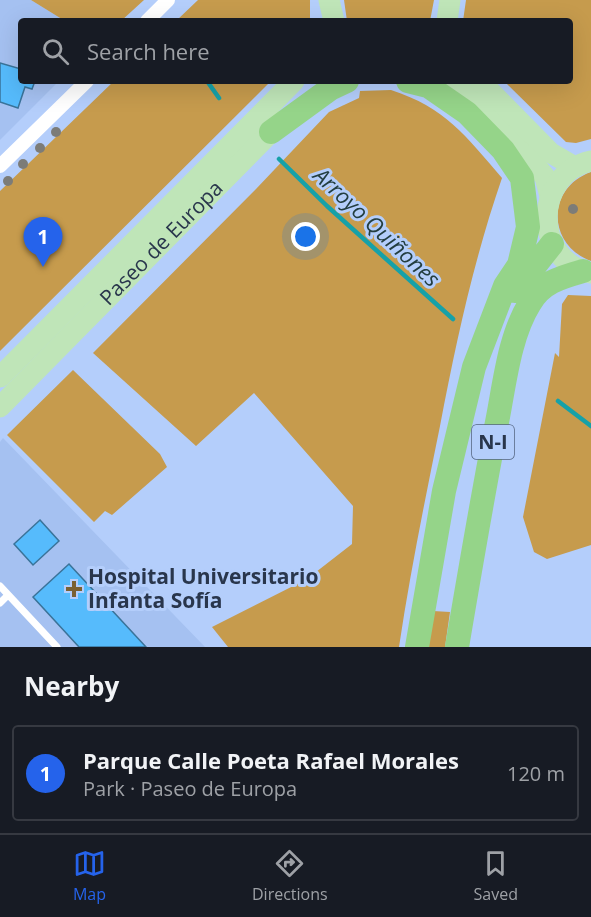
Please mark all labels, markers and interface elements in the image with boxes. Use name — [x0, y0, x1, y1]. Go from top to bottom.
search box — [18, 18, 573, 84]
icon: search — [39, 35, 72, 68]
text: Search here — [87, 36, 210, 66]
water label: Arroyo Quiñones — [307, 158, 448, 293]
street label: Paseo de Europa — [93, 174, 229, 311]
pin: 1 — [24, 218, 63, 267]
your location — [291, 222, 320, 251]
road number: N-I — [472, 425, 514, 459]
place label: Hospital Universitario Infanta Sofía — [88, 562, 318, 614]
marker: Hospital Universitario Infanta Sofía — [65, 580, 83, 598]
text: Nearby — [24, 668, 119, 704]
text: Parque Calle Poeta Rafael Morales — [83, 745, 459, 775]
text: 1 — [40, 760, 51, 787]
text: 120 m — [507, 760, 565, 787]
text: Park · Paseo de Europa — [83, 775, 297, 802]
tab: Map — [73, 847, 106, 905]
tab: Directions — [252, 847, 328, 905]
tab: Saved — [474, 847, 518, 905]

